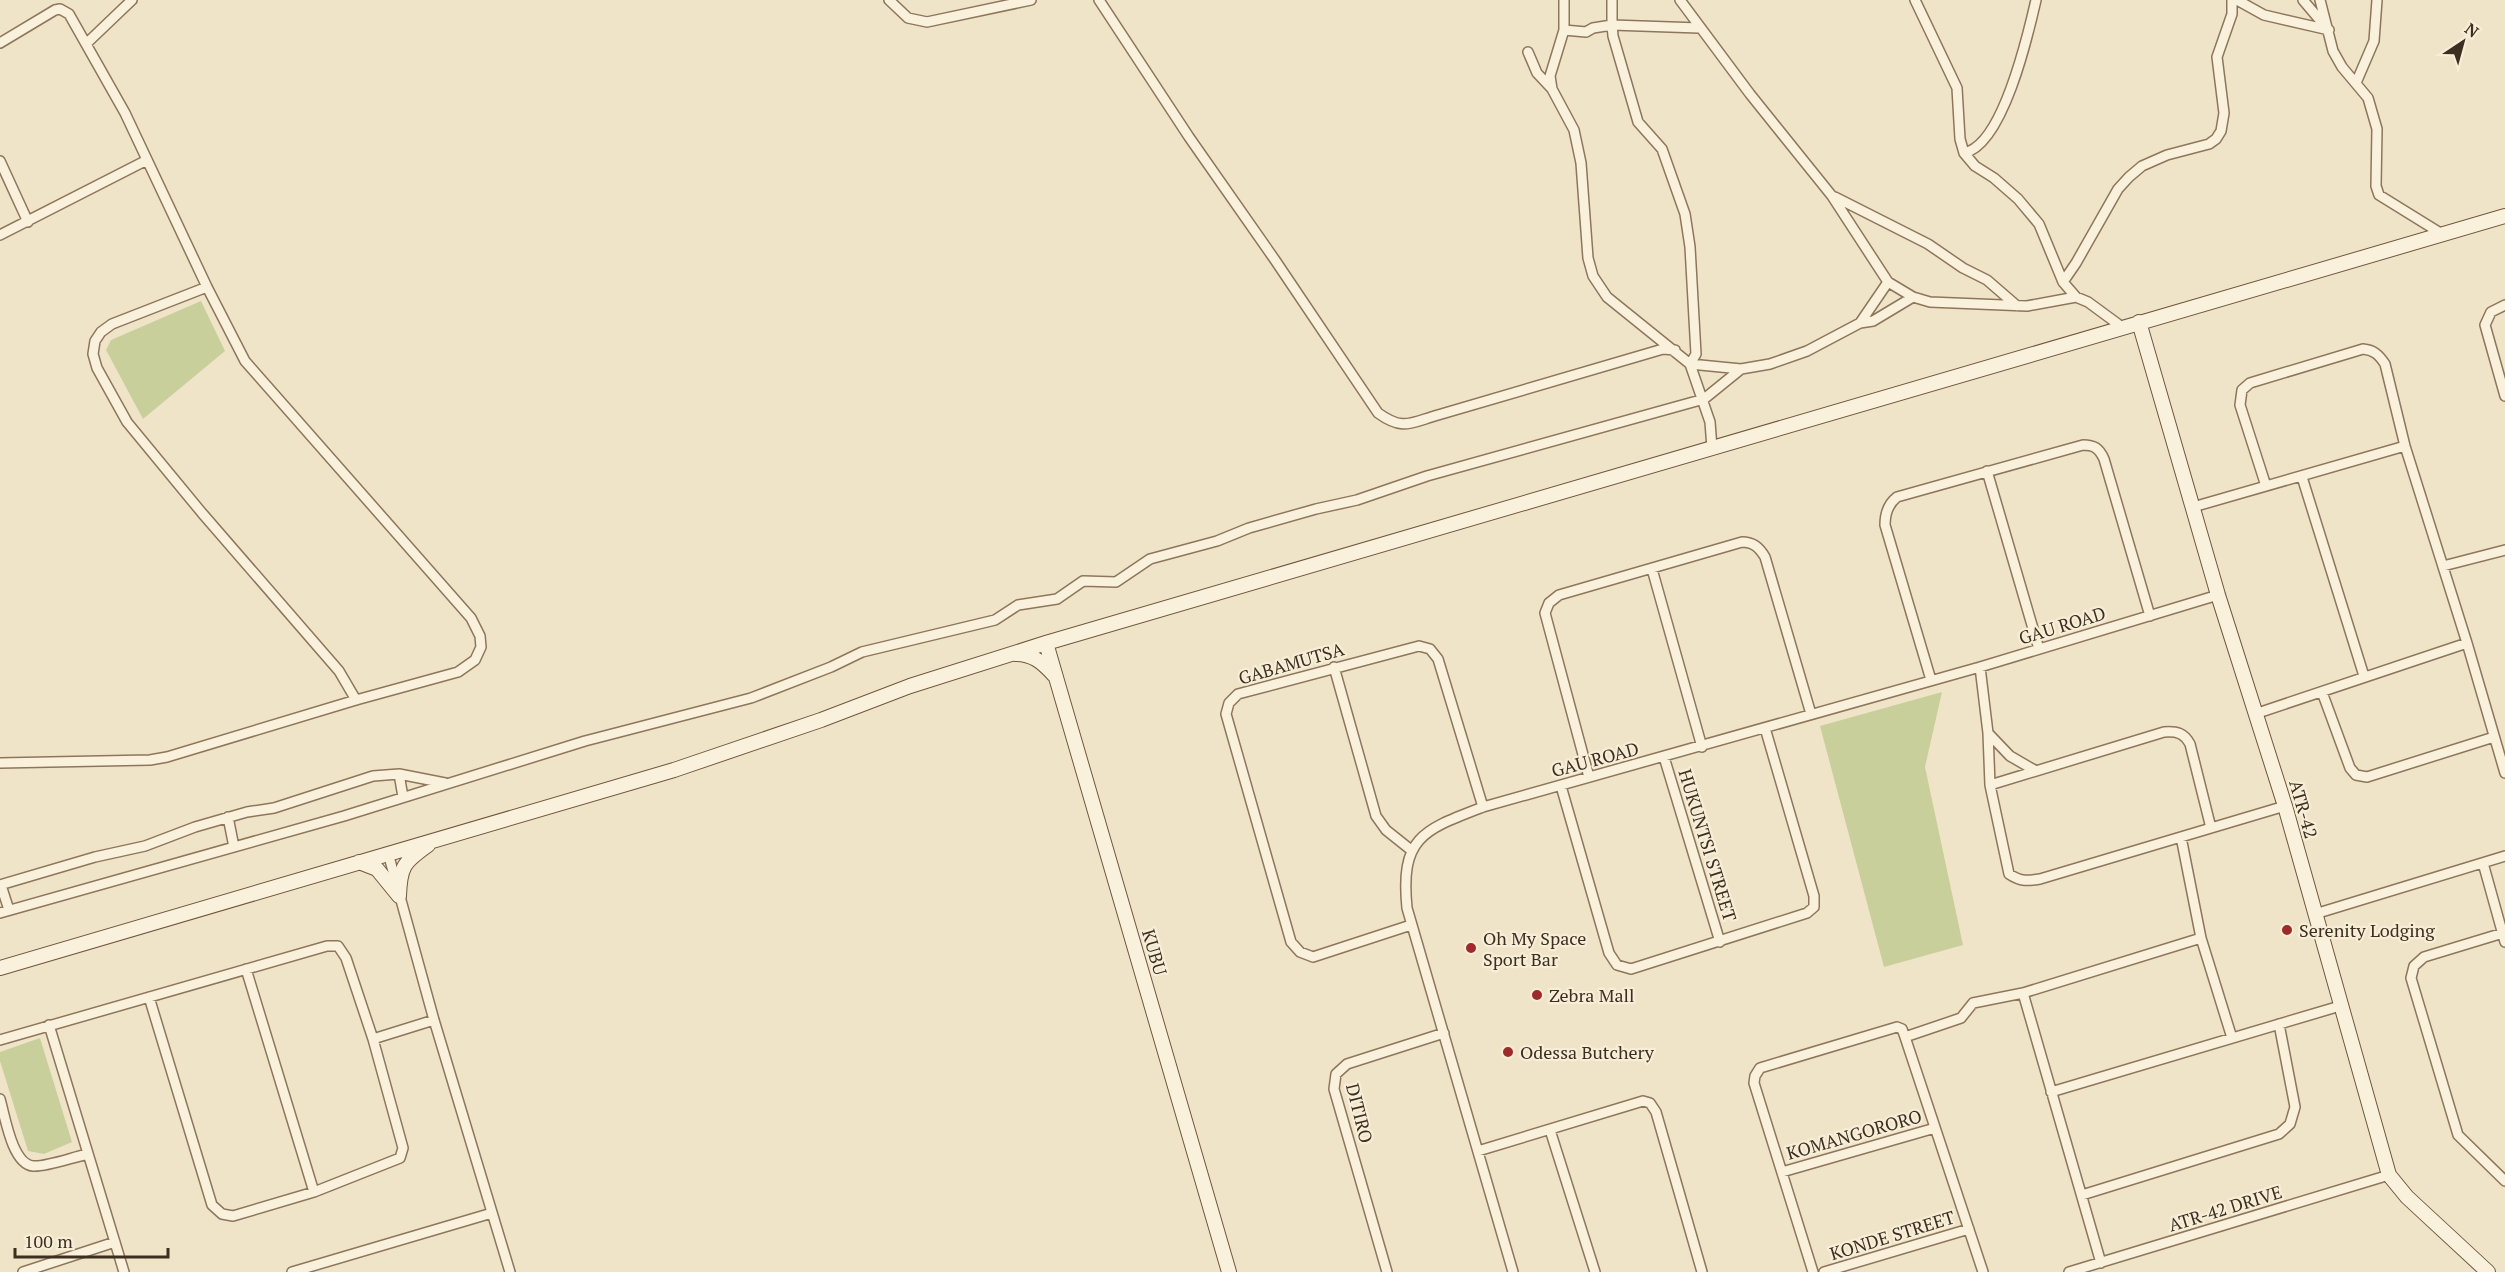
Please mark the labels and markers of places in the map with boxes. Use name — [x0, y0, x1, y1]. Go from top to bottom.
place label: Serenity Lodging — [2299, 918, 2435, 942]
marker: Serenity Lodging — [2280, 923, 2294, 937]
place label: Oh My Space Sport Bar — [1483, 926, 1586, 971]
marker: Oh My Space Sport Bar — [1464, 941, 1478, 955]
place label: Zebra Mall — [1549, 983, 1634, 1007]
marker: Zebra Mall — [1530, 988, 1544, 1002]
place label: Odessa Butchery — [1520, 1040, 1655, 1064]
marker: Odessa Butchery — [1501, 1045, 1515, 1059]

